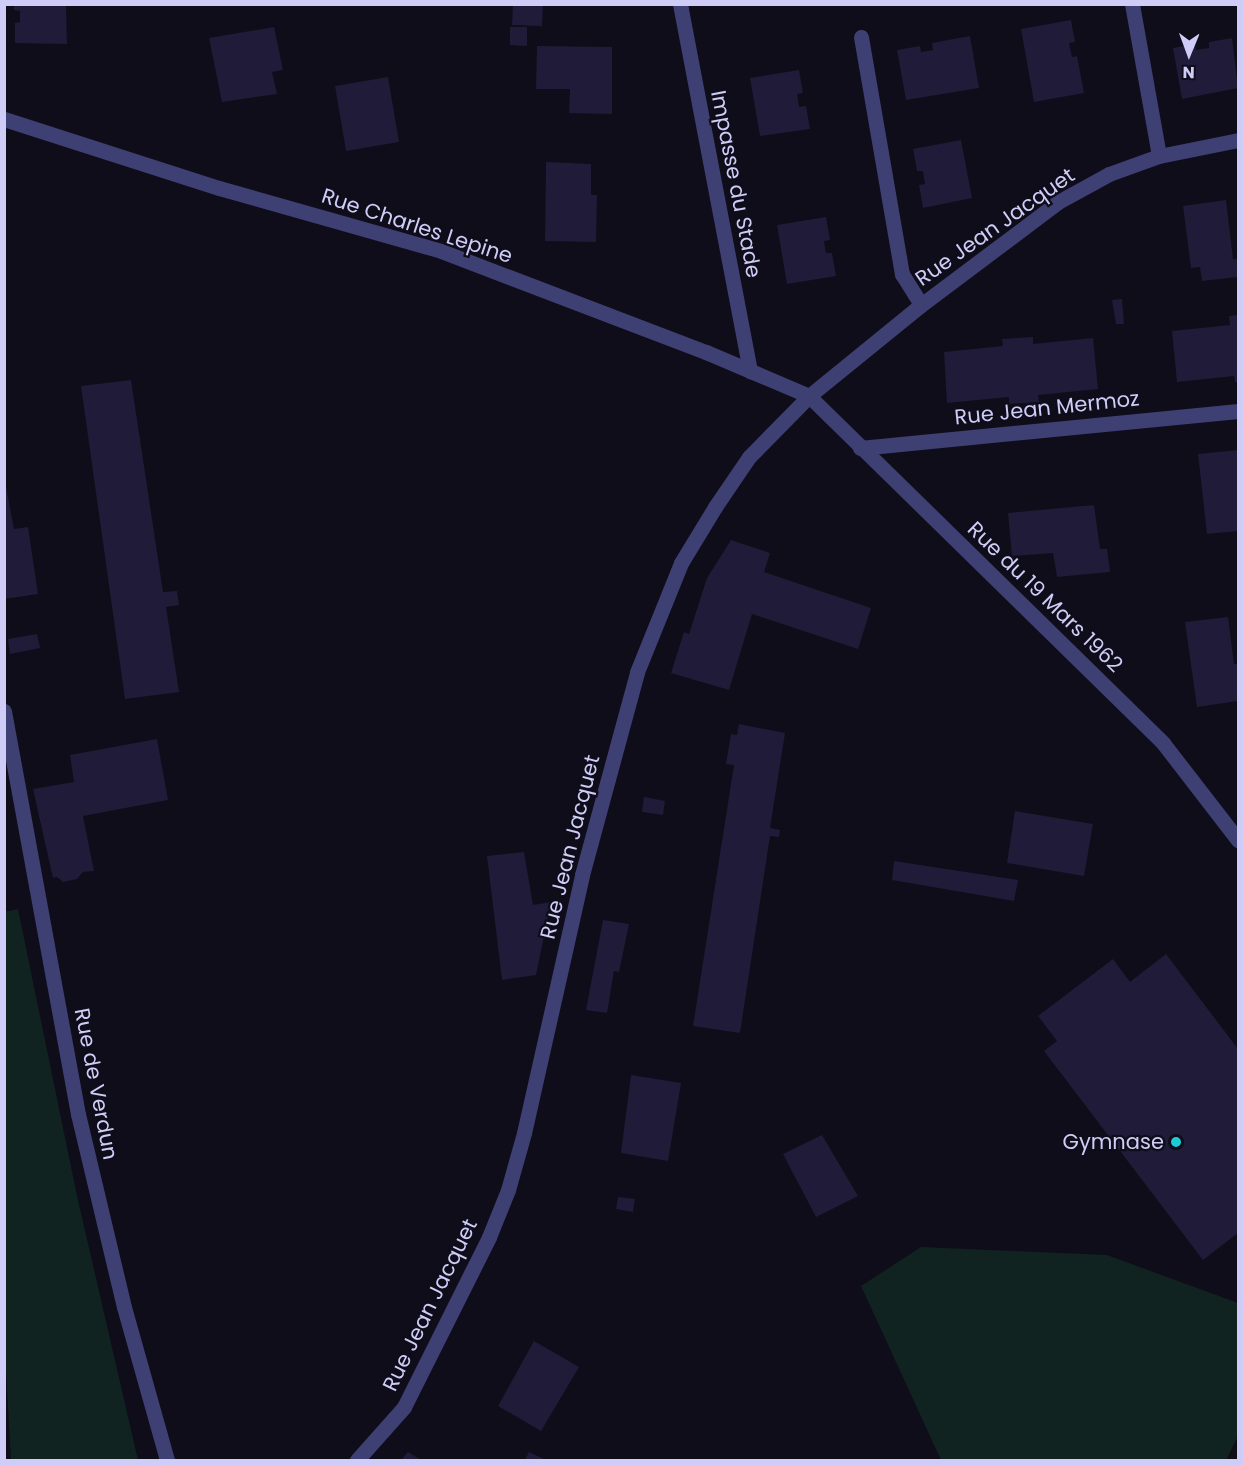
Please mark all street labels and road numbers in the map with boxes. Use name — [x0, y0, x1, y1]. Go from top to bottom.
street label: Impasse du Stade — [705, 88, 767, 280]
street label: Rue Jean Jacquet — [911, 163, 1079, 291]
street label: Rue Charles Lepine — [318, 183, 516, 269]
street label: Rue Jean Mermoz — [953, 386, 1141, 430]
street label: Rue du 19 Mars 1962 — [962, 516, 1128, 678]
street label: Rue Jean Jacquet — [535, 752, 605, 942]
street label: Rue de Verdun — [69, 1006, 123, 1162]
street label: Rue Jean Jacquet — [377, 1215, 483, 1395]

